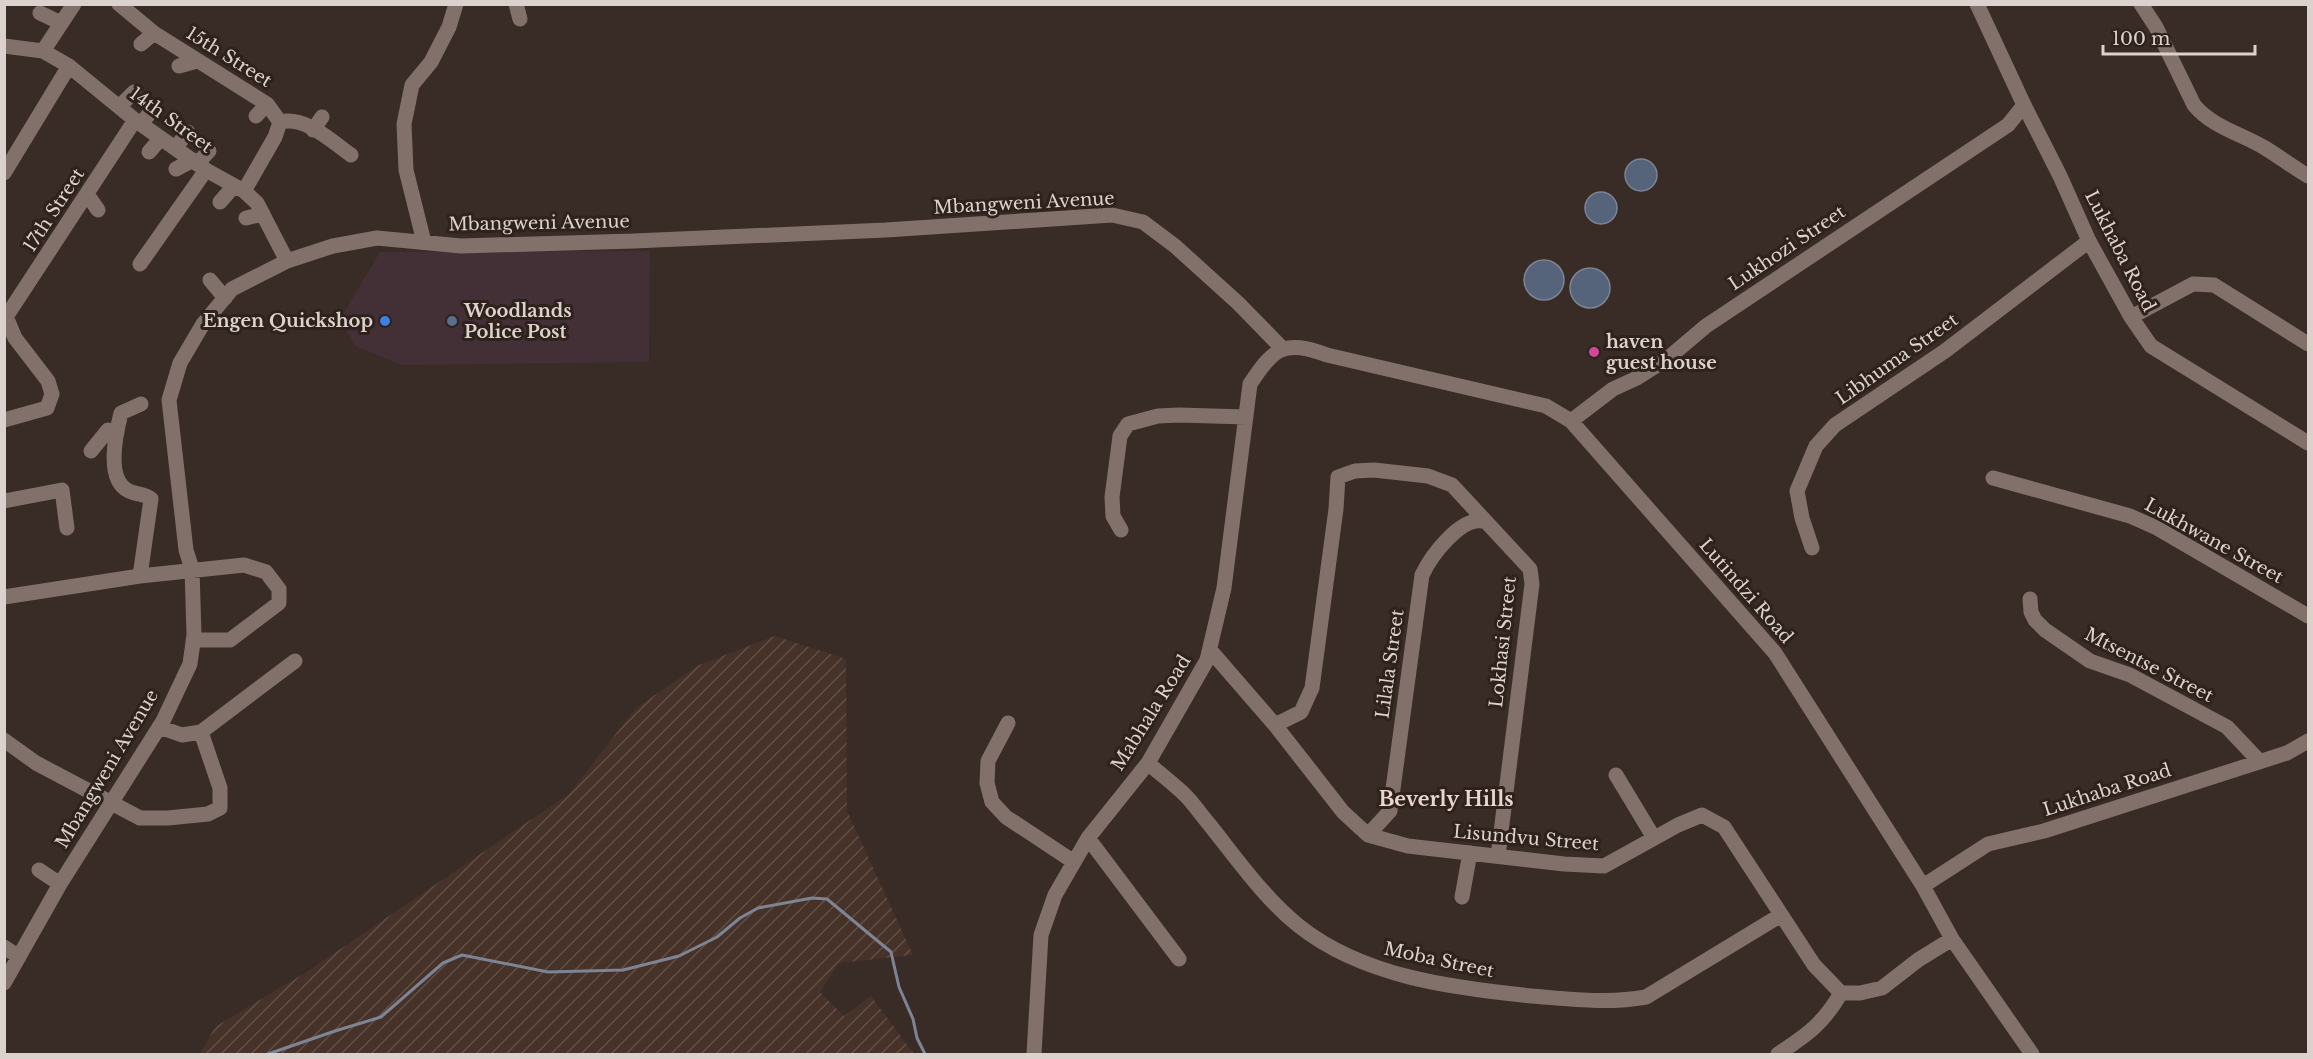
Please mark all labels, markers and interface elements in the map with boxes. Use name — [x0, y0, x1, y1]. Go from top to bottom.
scale bar — [2103, 18, 2254, 56]
street label: 15th Street — [182, 22, 276, 92]
text: 100 m — [2112, 28, 2170, 50]
street label: 14th Street — [125, 83, 217, 158]
street label: 17th Street — [19, 164, 89, 256]
street label: Mbangweni Avenue — [933, 187, 1115, 219]
street label: Lukhaba Road — [2080, 187, 2160, 315]
street label: Lukhozi Street — [1725, 201, 1850, 295]
street label: Mbangweni Avenue — [448, 210, 630, 236]
place label: Woodlands Police Post — [463, 300, 572, 343]
street label: Libhuma Street — [1832, 309, 1962, 409]
place label: Engen Quickshop — [203, 310, 373, 332]
marker: Engen Quickshop — [378, 314, 392, 328]
marker: Woodlands Police Post — [445, 314, 459, 328]
place label: haven guest house — [1606, 331, 1717, 374]
marker: haven guest house — [1587, 345, 1601, 359]
street label: Lukhwane Street — [2141, 494, 2287, 588]
street label: Lutindzi Road — [1694, 534, 1798, 648]
street label: Lokhasi Street — [1485, 575, 1521, 709]
street label: Lilala Street — [1371, 608, 1409, 720]
street label: Mtsentse Street — [2081, 623, 2217, 707]
street label: Mabhala Road — [1107, 651, 1195, 775]
street label: Mbangweni Avenue — [51, 686, 163, 852]
street label: Lukhaba Road — [2040, 759, 2174, 821]
district label: Beverly Hills — [1378, 787, 1514, 811]
street label: Lisundvu Street — [1452, 821, 1600, 855]
street label: Moba Street — [1382, 938, 1496, 982]

